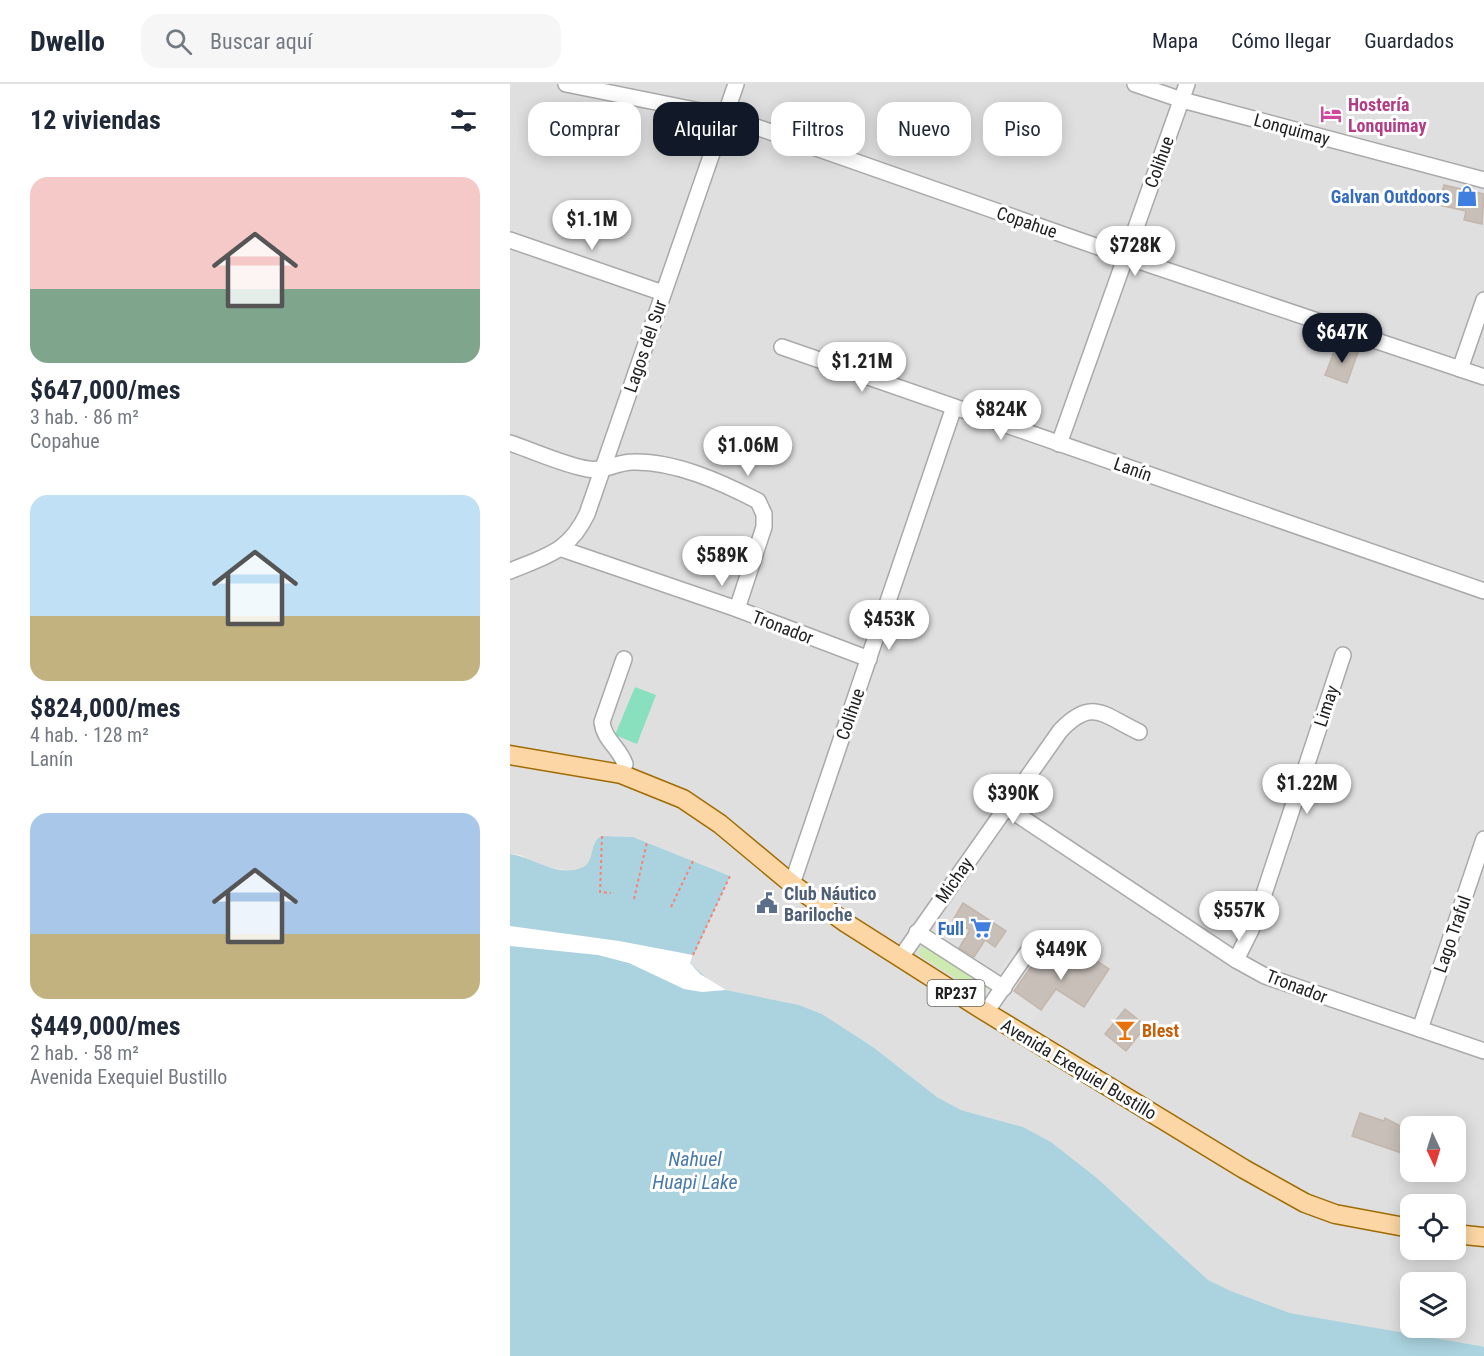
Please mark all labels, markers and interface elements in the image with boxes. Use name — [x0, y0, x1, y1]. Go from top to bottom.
search box — [141, 14, 561, 68]
text: Dwello — [30, 25, 105, 58]
icon: search — [162, 25, 195, 58]
text: Buscar aquí — [210, 29, 313, 54]
text: Mapa — [1152, 29, 1198, 53]
text: Cómo llegar — [1231, 29, 1331, 53]
text: Guardados — [1364, 29, 1454, 53]
place label: Hostería Lonquimay — [1348, 94, 1426, 136]
chip: Comprar — [528, 102, 641, 156]
chip: Alquilar — [653, 102, 759, 156]
chip: Filtros — [771, 102, 865, 156]
chip: Nuevo — [877, 102, 971, 156]
chip: Piso — [983, 102, 1062, 156]
hotel icon: Hostería Lonquimay — [1319, 102, 1343, 126]
icon: filters — [447, 104, 480, 137]
text: 12 viviendas — [30, 105, 161, 135]
street label: Lonquimay — [1252, 109, 1333, 149]
street label: Colihue — [1140, 133, 1178, 191]
shop icon: Galvan Outdoors — [1455, 184, 1479, 208]
place label: Galvan Outdoors — [1331, 186, 1450, 207]
pin: $1.1M — [550, 200, 634, 251]
street label: Copahue — [994, 202, 1060, 242]
text: $1.1M — [566, 207, 618, 231]
icon: home — [201, 216, 309, 324]
pin: $728K — [1093, 226, 1177, 277]
text: $728K — [1109, 233, 1161, 257]
street label: Lagos del Sur — [619, 296, 671, 395]
pin: $647K — [1300, 313, 1384, 364]
text: $647K — [1316, 320, 1368, 344]
pin: $1.21M — [813, 342, 911, 393]
text: $1.21M — [831, 349, 893, 373]
text: $647,000/mes — [30, 375, 181, 405]
pin: $824K — [959, 390, 1043, 441]
text: $824K — [975, 397, 1027, 421]
text: 3 hab. · 86 m² — [30, 405, 139, 429]
pin: $1.06M — [699, 426, 797, 477]
text: Copahue — [30, 429, 100, 453]
text: $1.06M — [717, 433, 779, 457]
street label: Lanín — [1111, 453, 1155, 485]
icon: home — [201, 534, 309, 642]
pin: $589K — [680, 536, 764, 587]
text: $589K — [696, 543, 748, 567]
pin: $453K — [847, 600, 931, 651]
street label: Tronador — [749, 606, 817, 648]
text: $453K — [863, 607, 915, 631]
street label: Limay — [1309, 682, 1343, 729]
street label: Colihue — [831, 685, 869, 743]
text: $824,000/mes — [30, 693, 181, 723]
text: 4 hab. · 128 m² — [30, 723, 149, 747]
text: Lanín — [30, 747, 73, 771]
pin: $1.22M — [1258, 764, 1356, 815]
text: $1.22M — [1276, 771, 1338, 795]
pin: $390K — [971, 774, 1055, 825]
text: $390K — [987, 781, 1039, 805]
icon: home — [201, 852, 309, 960]
street label: Michay — [931, 853, 977, 907]
place label: Club Náutico Bariloche — [784, 883, 876, 925]
public building icon: Club Náutico Bariloche — [755, 891, 779, 915]
pin: $557K — [1197, 891, 1281, 942]
street label: Lago Traful — [1429, 893, 1475, 975]
text: $557K — [1213, 898, 1265, 922]
supermarket icon: Full — [969, 916, 993, 940]
place label: Full — [938, 918, 964, 939]
pin: $449K — [1019, 930, 1103, 981]
text: $449K — [1035, 937, 1087, 961]
street label: Tronador — [1263, 965, 1331, 1007]
road number: RP237 — [928, 980, 984, 1006]
text: $449,000/mes — [30, 1011, 181, 1041]
street label: Avenida Exequiel Bustillo — [997, 1014, 1161, 1124]
bar icon: Blest — [1113, 1018, 1137, 1042]
place label: Blest — [1142, 1020, 1179, 1041]
text: 2 hab. · 58 m² — [30, 1041, 139, 1065]
text: Avenida Exequiel Bustillo — [30, 1065, 227, 1089]
north arrow — [1400, 1116, 1466, 1182]
map controls — [1400, 1116, 1466, 1338]
water label: Nahuel Huapi Lake — [652, 1147, 738, 1194]
button: locate — [1400, 1194, 1466, 1260]
button: layers — [1400, 1272, 1466, 1338]

